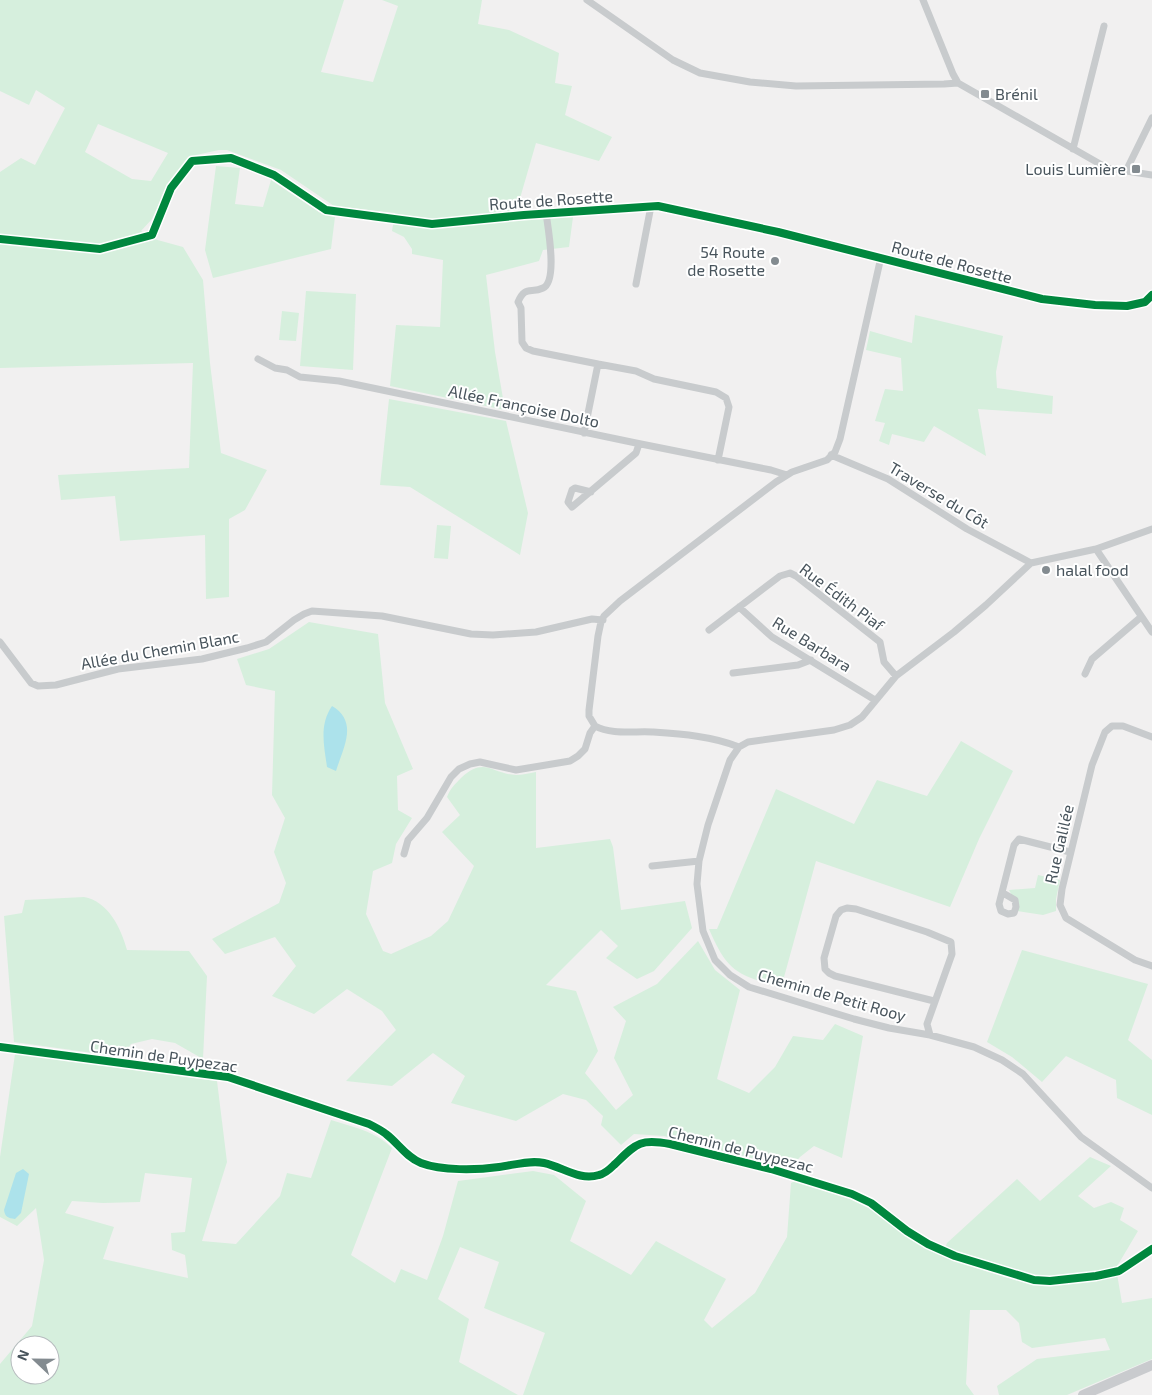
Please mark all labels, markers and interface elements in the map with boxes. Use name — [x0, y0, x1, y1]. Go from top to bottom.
place label: Brénil — [995, 84, 1038, 103]
marker: Brénil — [979, 88, 991, 100]
place label: Louis Lumière — [1025, 159, 1126, 178]
marker: Louis Lumière — [1130, 163, 1142, 175]
street label: Route de Rosette — [488, 186, 613, 213]
street label: Route de Rosette — [890, 236, 1014, 287]
place label: 54 Route de Rosette — [687, 242, 765, 279]
marker: 54 Route de Rosette — [769, 255, 781, 267]
street label: Allée Françoise Dolto — [447, 380, 601, 432]
street label: Traverse du Côt — [886, 457, 993, 532]
street label: Rue Édith Piaf — [796, 559, 889, 635]
place label: halal food — [1056, 560, 1129, 579]
marker: halal food — [1040, 564, 1052, 576]
street label: Rue Barbara — [769, 612, 855, 675]
street label: Allée du Chemin Blanc — [79, 626, 241, 673]
street label: Rue Galilée — [1040, 802, 1077, 885]
street label: Chemin de Petit Rooy — [756, 964, 909, 1025]
street label: Chemin de Puypezac — [89, 1036, 239, 1075]
street label: Chemin de Puypezac — [667, 1121, 816, 1176]
north arrow — [10, 1335, 60, 1385]
text: N — [13, 1347, 32, 1363]

